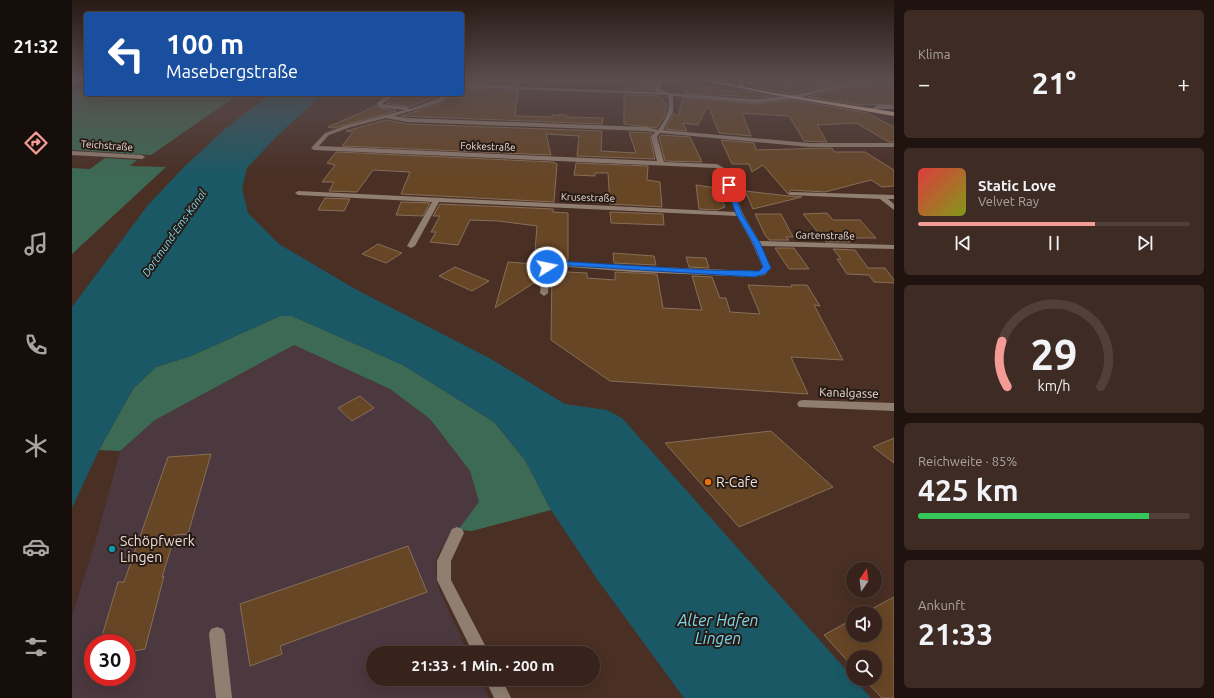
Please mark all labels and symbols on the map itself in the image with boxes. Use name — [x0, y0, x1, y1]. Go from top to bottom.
street label: Teichstraße — [81, 138, 133, 153]
street label: Fokkestraße — [460, 140, 516, 153]
pin — [712, 168, 746, 202]
water label: Dortmund-Ems-Kanal — [139, 187, 209, 279]
street label: Krusestraße — [561, 191, 615, 204]
street label: Gartenstraße — [795, 229, 855, 242]
position arrow — [526, 246, 568, 288]
street label: Kanalgasse — [819, 385, 879, 400]
place label: R-Cafe — [716, 474, 758, 490]
marker: R-Cafe — [703, 477, 713, 487]
place label: Schöpfwerk Lingen — [120, 533, 195, 565]
marker: Schöpfwerk Lingen — [107, 544, 117, 554]
north arrow — [846, 562, 882, 598]
water label: Alter Hafen Lingen — [676, 611, 759, 647]
speed limit sign: 30 — [84, 634, 136, 686]

